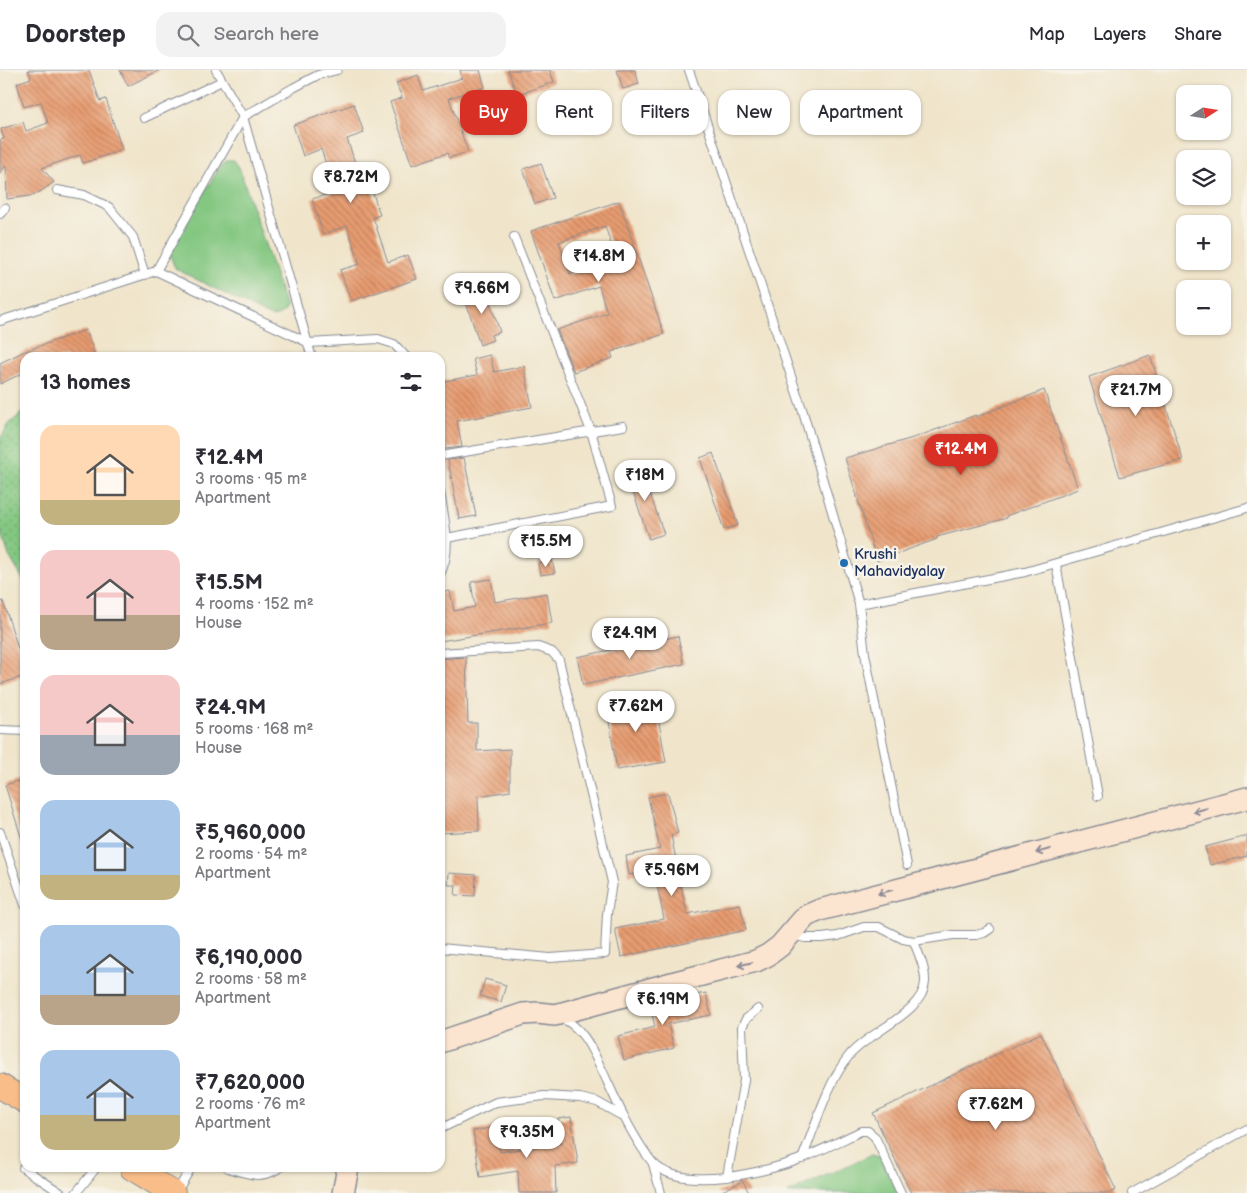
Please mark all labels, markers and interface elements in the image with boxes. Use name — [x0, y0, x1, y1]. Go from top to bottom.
search box — [156, 12, 506, 57]
text: Doorstep — [25, 20, 126, 49]
icon: search — [174, 21, 202, 49]
text: Search here — [214, 23, 319, 46]
text: Map — [1029, 24, 1065, 45]
text: Layers — [1093, 24, 1146, 45]
text: Share — [1174, 24, 1222, 45]
north arrow — [1176, 85, 1231, 140]
map controls — [1176, 85, 1231, 335]
chip: Buy — [460, 90, 527, 135]
chip: Rent — [537, 90, 612, 135]
chip: Filters — [622, 90, 708, 135]
chip: New — [718, 90, 790, 135]
chip: Apartment — [800, 90, 921, 135]
button: layers — [1176, 150, 1231, 205]
pin: ₹8.72M — [310, 162, 392, 204]
text: ₹8.72M — [324, 168, 378, 187]
button: + — [1176, 215, 1231, 270]
pin: ₹14.8M — [558, 240, 640, 283]
text: ₹14.8M — [573, 247, 625, 266]
pin: ₹9.66M — [441, 272, 523, 315]
text: ₹9.66M — [454, 279, 510, 298]
button: − — [1176, 280, 1231, 335]
icon: filters — [397, 368, 425, 396]
text: 13 homes — [40, 370, 131, 395]
pin: ₹21.7M — [1095, 374, 1177, 417]
text: ₹21.7M — [1110, 381, 1162, 400]
pin: ₹12.4M — [920, 434, 1002, 476]
text: ₹12.4M — [935, 440, 987, 459]
icon: home — [80, 445, 140, 505]
text: ₹12.4M — [195, 445, 264, 470]
pin: ₹18M — [615, 460, 675, 502]
text: ₹18M — [625, 466, 665, 485]
text: 3 rooms · 95 m² — [195, 470, 307, 489]
text: Apartment — [195, 489, 271, 508]
pin: ₹15.5M — [505, 526, 587, 568]
text: ₹15.5M — [520, 532, 572, 551]
place label: Krushi Mahavidyalay — [854, 545, 945, 581]
marker: Krushi Mahavidyalay — [838, 557, 850, 569]
icon: home — [80, 570, 140, 630]
text: ₹15.5M — [195, 570, 263, 595]
text: 4 rooms · 152 m² — [195, 595, 314, 614]
text: House — [195, 614, 242, 633]
pin: ₹24.9M — [589, 618, 671, 660]
text: ₹24.9M — [603, 624, 657, 643]
pin: ₹7.62M — [595, 690, 677, 733]
icon: home — [80, 695, 140, 755]
text: ₹24.9M — [195, 695, 266, 720]
text: ₹7.62M — [609, 697, 663, 716]
text: 5 rooms · 168 m² — [195, 720, 313, 739]
text: House — [195, 739, 242, 758]
one-way arrow — [1192, 806, 1208, 815]
icon: home — [80, 820, 140, 880]
text: ₹5,960,000 — [195, 820, 306, 845]
text: 2 rooms · 54 m² — [195, 845, 307, 864]
one-way arrow — [1035, 847, 1051, 856]
pin: ₹5.96M — [631, 854, 713, 897]
text: ₹5.96M — [645, 861, 699, 880]
text: Apartment — [195, 864, 271, 883]
one-way arrow — [878, 888, 894, 898]
icon: home — [80, 945, 140, 1005]
text: ₹6,190,000 — [195, 945, 303, 970]
one-way arrow — [738, 960, 754, 969]
text: 2 rooms · 58 m² — [195, 970, 307, 989]
pin: ₹6.19M — [622, 984, 704, 1026]
text: Apartment — [195, 989, 271, 1008]
text: ₹6.19M — [637, 990, 689, 1009]
icon: home — [80, 1070, 140, 1130]
text: ₹7,620,000 — [195, 1070, 305, 1095]
pin: ₹7.62M — [955, 1088, 1037, 1131]
text: 2 rooms · 76 m² — [195, 1095, 306, 1114]
text: ₹7.62M — [969, 1095, 1023, 1114]
text: Apartment — [195, 1114, 271, 1133]
pin: ₹9.35M — [486, 1116, 568, 1159]
text: ₹9.35M — [500, 1123, 554, 1142]

